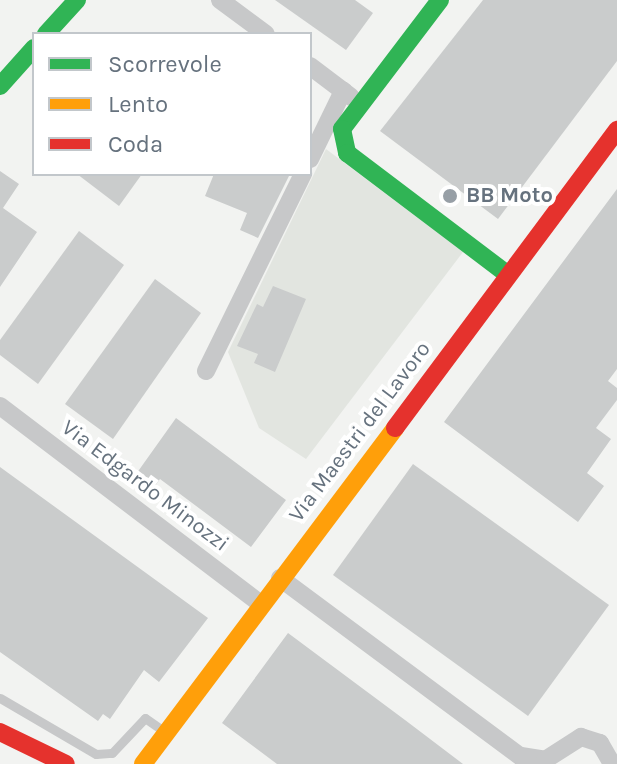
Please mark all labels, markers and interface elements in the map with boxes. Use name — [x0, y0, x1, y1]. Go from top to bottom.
legend — [32, 32, 312, 176]
text: Scorrevole — [108, 50, 222, 78]
text: Lento — [108, 90, 168, 118]
text: Coda — [108, 130, 163, 158]
place label: BB Moto — [466, 183, 553, 209]
marker: BB Moto — [441, 187, 459, 205]
street label: Via Maestri del Lavoro — [284, 337, 436, 527]
street label: Via Edgardo Minozzi — [56, 415, 234, 557]

